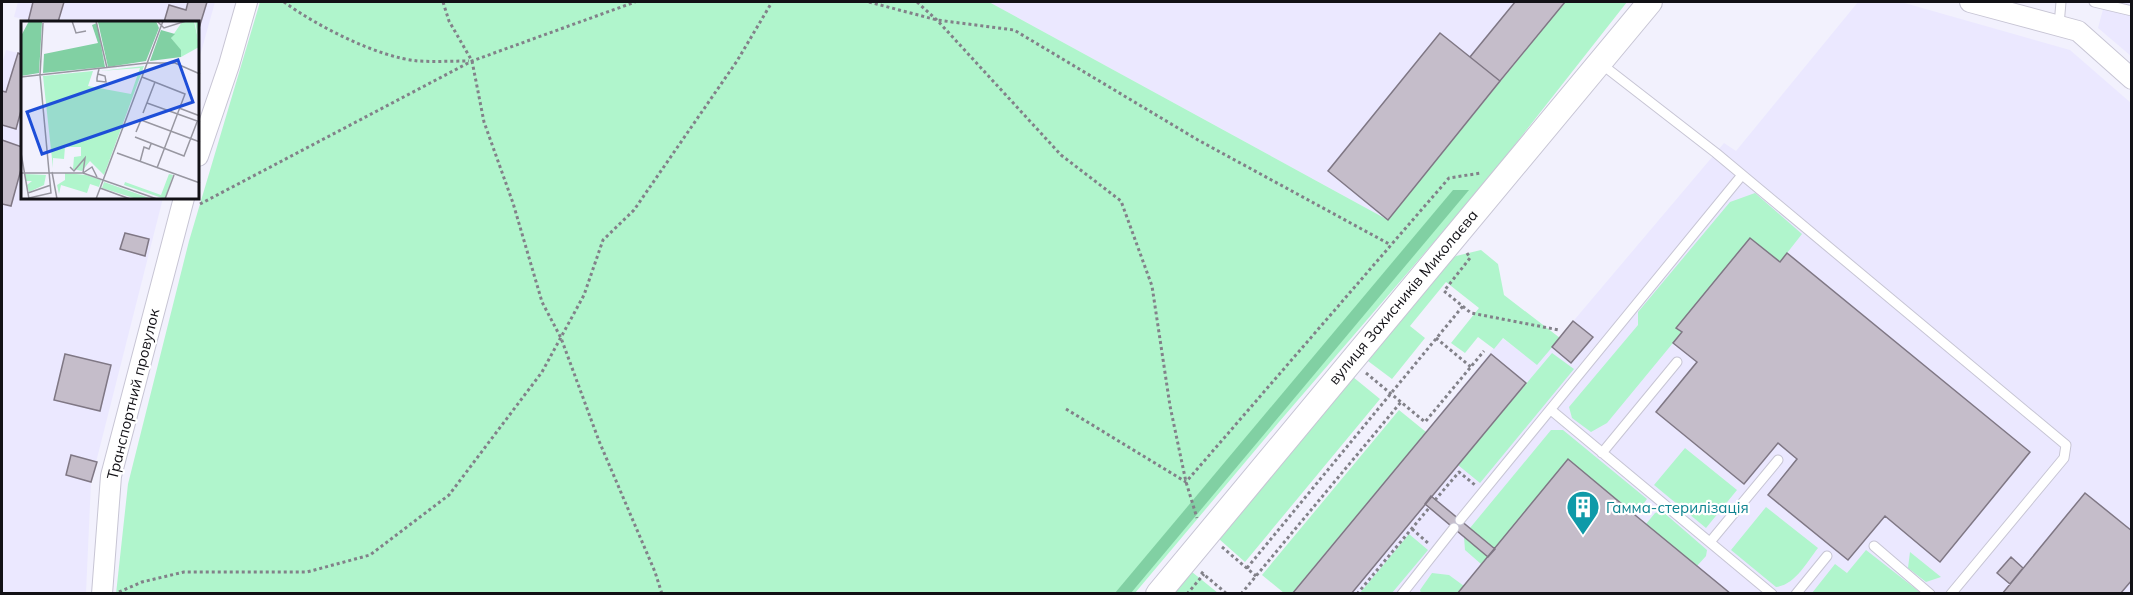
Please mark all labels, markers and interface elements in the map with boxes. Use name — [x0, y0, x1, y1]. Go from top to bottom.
inset map — [21, 21, 200, 200]
street label: вулиця Захисників Миколаєва — [1324, 206, 1482, 388]
street label: Транспортний провулок — [103, 306, 164, 481]
building icon: Гамма-стерилізація — [1565, 489, 1601, 536]
place label: Гамма-стерилізація — [1606, 498, 1749, 517]

